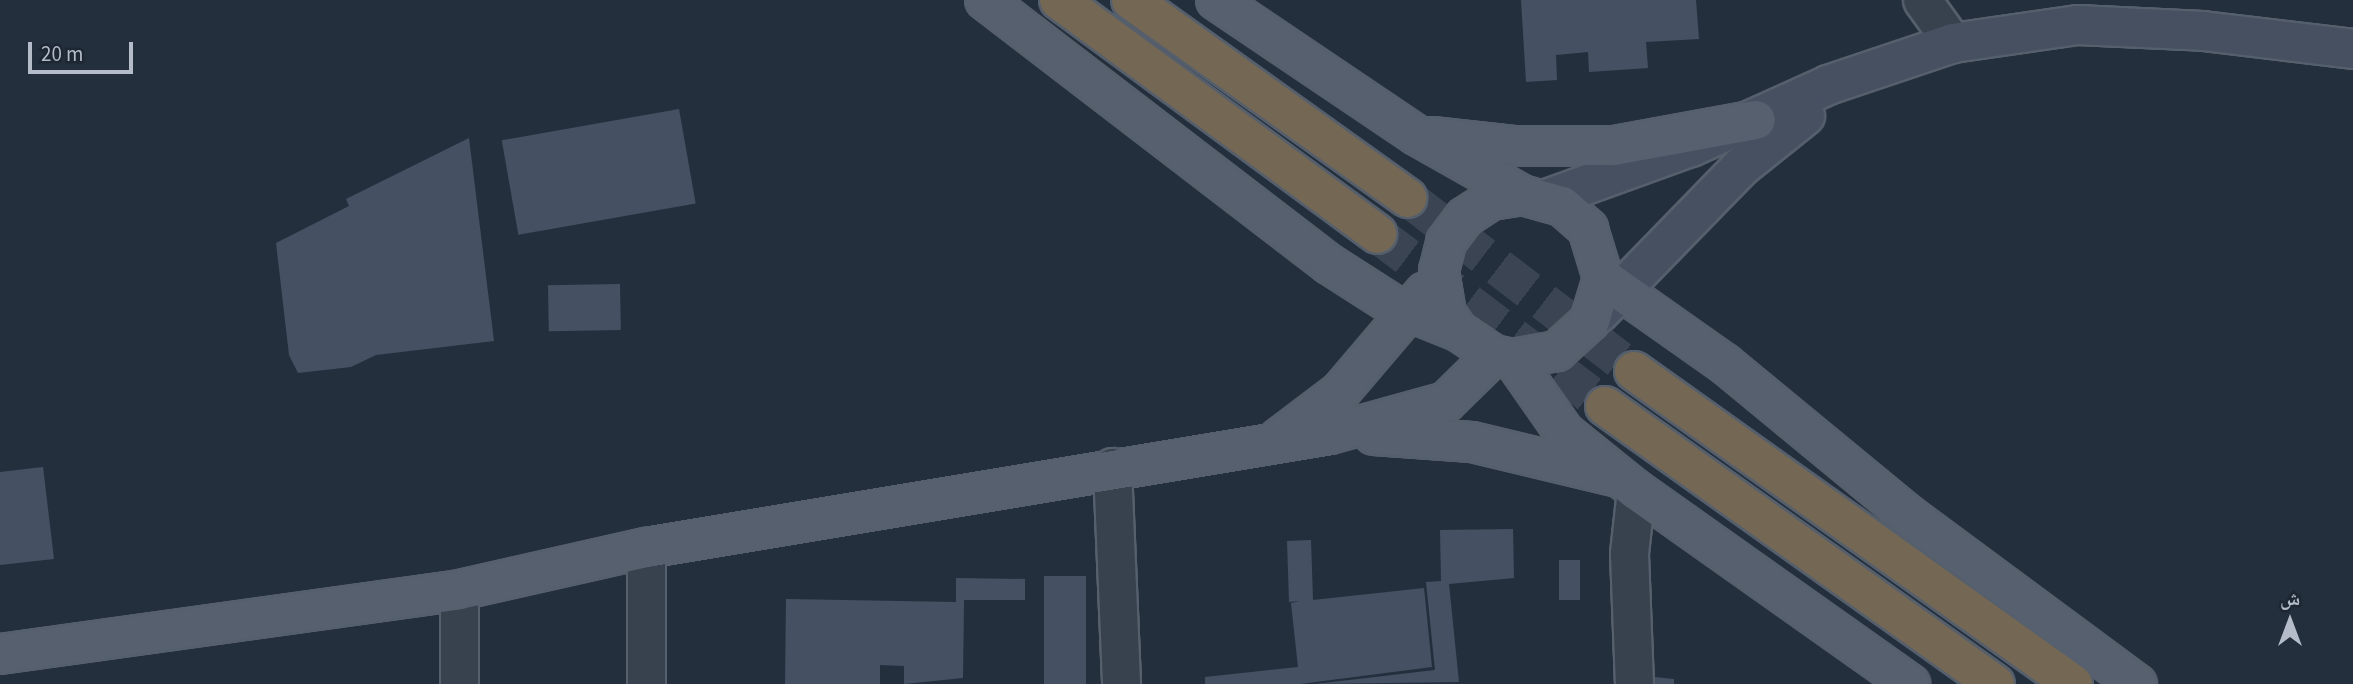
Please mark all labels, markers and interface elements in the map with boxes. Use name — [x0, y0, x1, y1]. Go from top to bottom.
scale bar — [32, 28, 136, 72]
text: 20 m — [41, 39, 83, 69]
north arrow — [2255, 586, 2325, 656]
text: ش — [2280, 586, 2300, 613]

